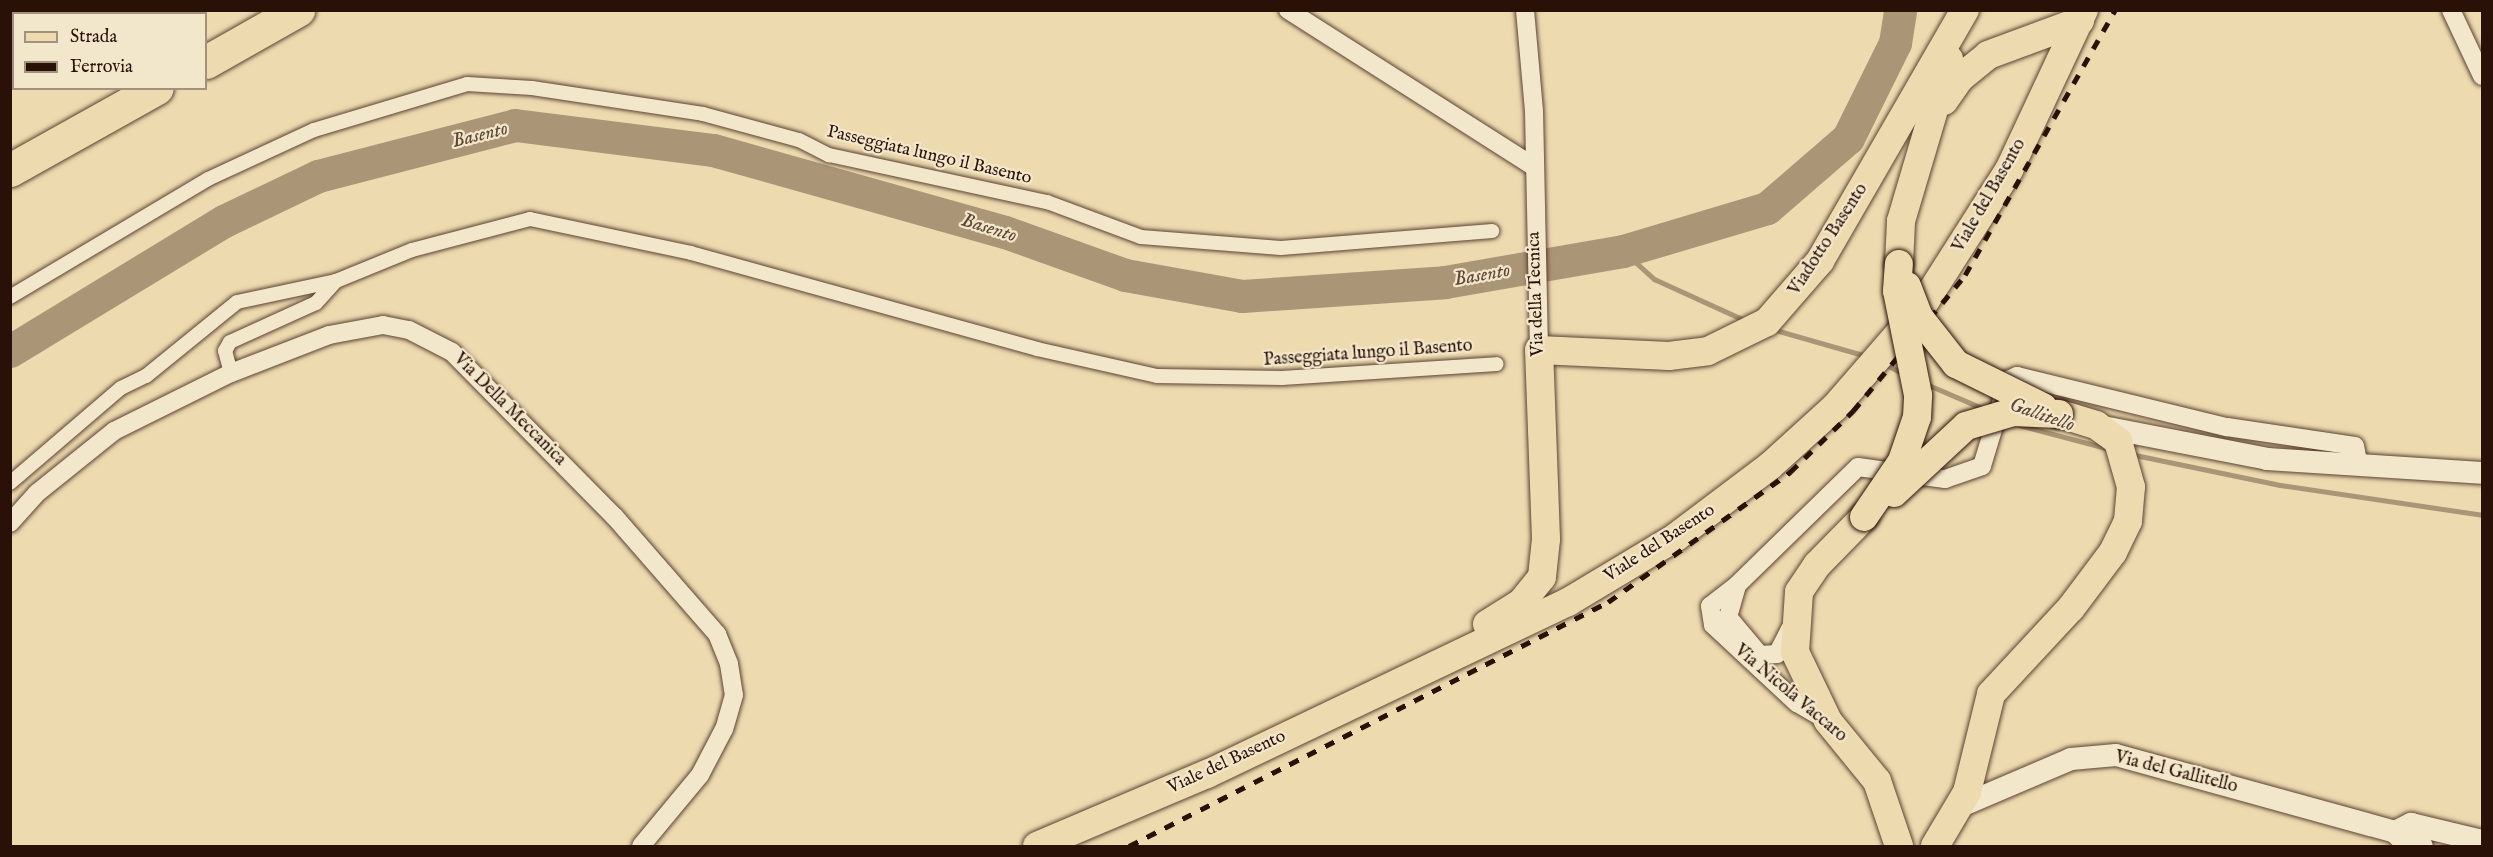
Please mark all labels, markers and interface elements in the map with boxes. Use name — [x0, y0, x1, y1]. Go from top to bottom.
legend — [12, 12, 207, 90]
text: Strada — [70, 26, 117, 49]
text: Ferrovia — [70, 56, 133, 79]
water label: Basento — [450, 116, 510, 154]
street label: Passeggiata lungo il Basento — [825, 122, 1033, 190]
street label: Viale del Basento — [1949, 135, 2031, 257]
street label: Viadotto Basento — [1785, 180, 1873, 300]
water label: Basento — [958, 208, 1020, 248]
street label: Via della Tecnica — [1524, 231, 1550, 357]
water label: Basento — [1452, 258, 1512, 292]
street label: Passeggiata lungo il Basento — [1263, 336, 1473, 372]
street label: Via Della Meccanica — [448, 349, 570, 471]
water label: Gallitello — [2006, 393, 2078, 437]
street label: Viale del Basento — [1601, 500, 1719, 588]
street label: Via Nicola Vaccaro — [1729, 641, 1851, 747]
street label: Viale del Basento — [1165, 726, 1289, 800]
street label: Via del Gallitello — [2112, 747, 2240, 799]

